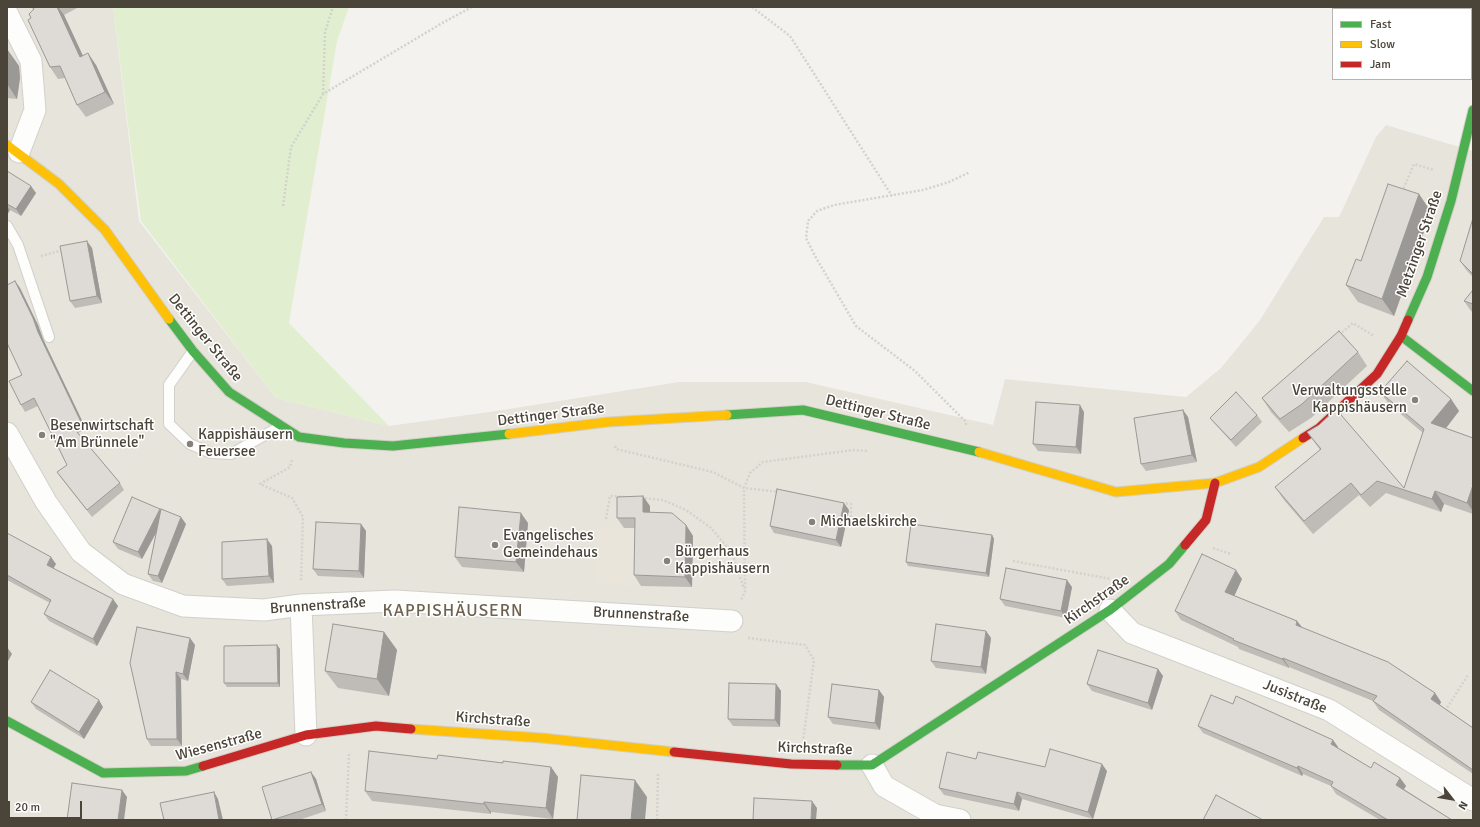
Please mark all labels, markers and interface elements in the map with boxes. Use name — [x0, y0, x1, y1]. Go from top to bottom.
legend — [1332, 8, 1472, 80]
text: Fast — [1370, 17, 1391, 32]
text: Slow — [1370, 37, 1395, 52]
text: Jam — [1370, 57, 1391, 72]
street label: Metzinger Straße — [1393, 188, 1447, 300]
street label: Dettinger Straße — [164, 290, 246, 386]
place label: Verwaltungsstelle Kappishäusern — [1292, 382, 1407, 417]
street label: Dettinger Straße — [823, 391, 933, 435]
marker: Verwaltungsstelle Kappishäusern — [1410, 395, 1420, 405]
street label: Dettinger Straße — [496, 399, 606, 431]
place label: Besenwirtschaft "Am Brünnele" — [50, 417, 154, 452]
place label: Kappishäusern Feuersee — [198, 426, 293, 461]
marker: Besenwirtschaft "Am Brünnele" — [37, 430, 47, 440]
marker: Kappishäusern Feuersee — [185, 439, 195, 449]
place label: Michaelskirche — [820, 513, 917, 531]
marker: Michaelskirche — [807, 517, 817, 527]
place label: Evangelisches Gemeindehaus — [503, 527, 598, 562]
marker: Evangelisches Gemeindehaus — [490, 540, 500, 550]
place label: Bürgerhaus Kappishäusern — [675, 543, 770, 578]
marker: Bürgerhaus Kappishäusern — [662, 556, 672, 566]
street label: Kirchstraße — [1061, 571, 1133, 629]
street label: Brunnenstraße — [269, 594, 367, 618]
district label: KAPPISHÄUSERN — [382, 602, 524, 622]
street label: Brunnenstraße — [592, 603, 690, 627]
street label: Jusistraße — [1260, 676, 1330, 718]
street label: Kirchstraße — [455, 708, 531, 732]
street label: Wiesenstraße — [174, 725, 264, 765]
street label: Kirchstraße — [777, 739, 853, 759]
north arrow — [1432, 779, 1472, 819]
scale bar — [10, 793, 84, 819]
text: N — [1455, 799, 1470, 812]
text: 20 m — [15, 800, 40, 815]

